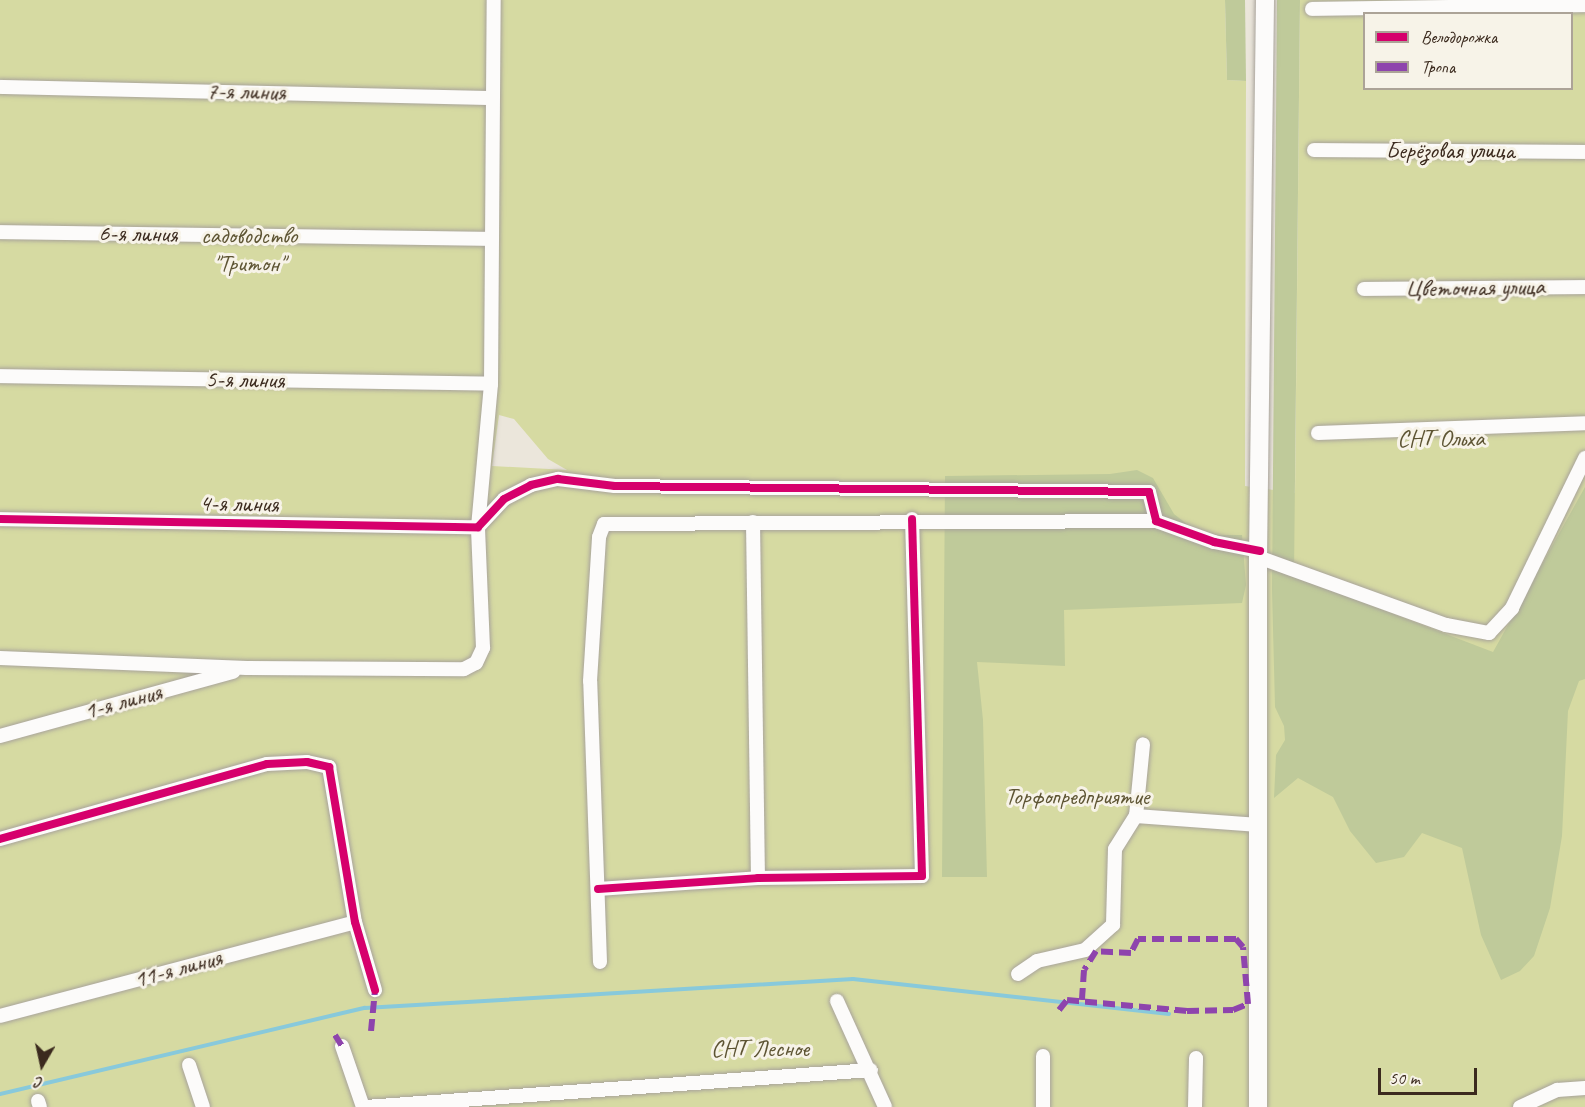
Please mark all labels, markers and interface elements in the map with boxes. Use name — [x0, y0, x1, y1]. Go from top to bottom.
legend — [1363, 12, 1573, 90]
text: Велодорожка — [1421, 26, 1497, 48]
text: Тропа — [1421, 56, 1455, 78]
street label: 7-я линия — [206, 77, 286, 107]
street label: Берёзовая улица — [1386, 137, 1514, 165]
street label: 6-я линия — [98, 219, 178, 249]
park label: садоводство "Тритон" — [201, 222, 297, 278]
street label: Цветочная улица — [1404, 272, 1546, 304]
street label: 5-я линия — [205, 365, 285, 395]
park label: СНТ Ольха — [1397, 425, 1485, 453]
street label: 4-я линия — [199, 489, 279, 519]
street label: 1-я линия — [81, 678, 165, 726]
park label: Торфопредприятие — [1005, 783, 1149, 811]
street label: 11-я линия — [131, 943, 225, 995]
north arrow — [12, 1035, 72, 1095]
park label: СНТ Лесное — [711, 1035, 809, 1063]
scale bar — [1381, 1056, 1480, 1094]
text: 50 m — [1389, 1067, 1420, 1089]
text: С — [34, 1072, 45, 1093]

